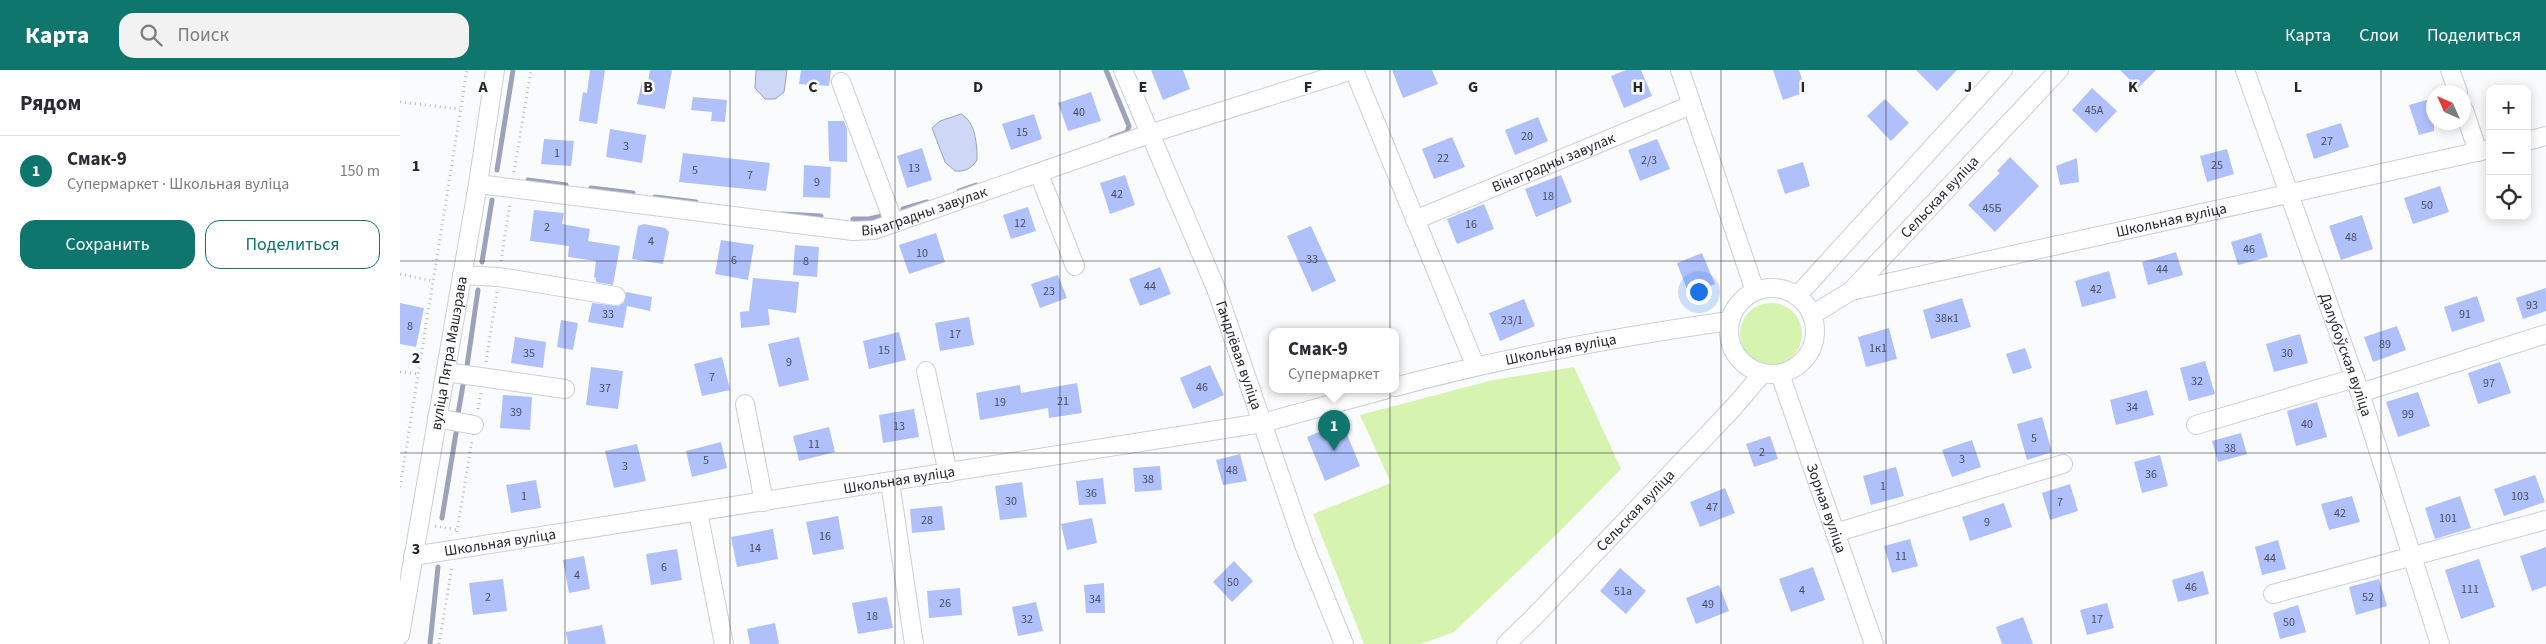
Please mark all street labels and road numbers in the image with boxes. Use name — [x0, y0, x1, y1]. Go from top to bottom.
street label: Вінаградны завулак — [1489, 128, 1619, 198]
street label: Сельская вуліца — [1896, 151, 1984, 243]
street label: Вінаградны завулак — [861, 181, 990, 242]
street label: Школьная вуліца — [2114, 198, 2229, 243]
street label: вуліца Пятра Машэрава — [426, 275, 473, 432]
street label: Далубоўская вуліца — [2314, 290, 2377, 419]
street label: Гандлёвая вуліца — [1210, 298, 1267, 413]
street label: Школьная вуліца — [1503, 329, 1618, 371]
street label: Школьная вуліца — [842, 461, 956, 499]
street label: Зорная вуліца — [1801, 461, 1852, 556]
street label: Сельская вуліца — [1592, 465, 1680, 556]
street label: Школьная вуліца — [443, 524, 557, 562]

